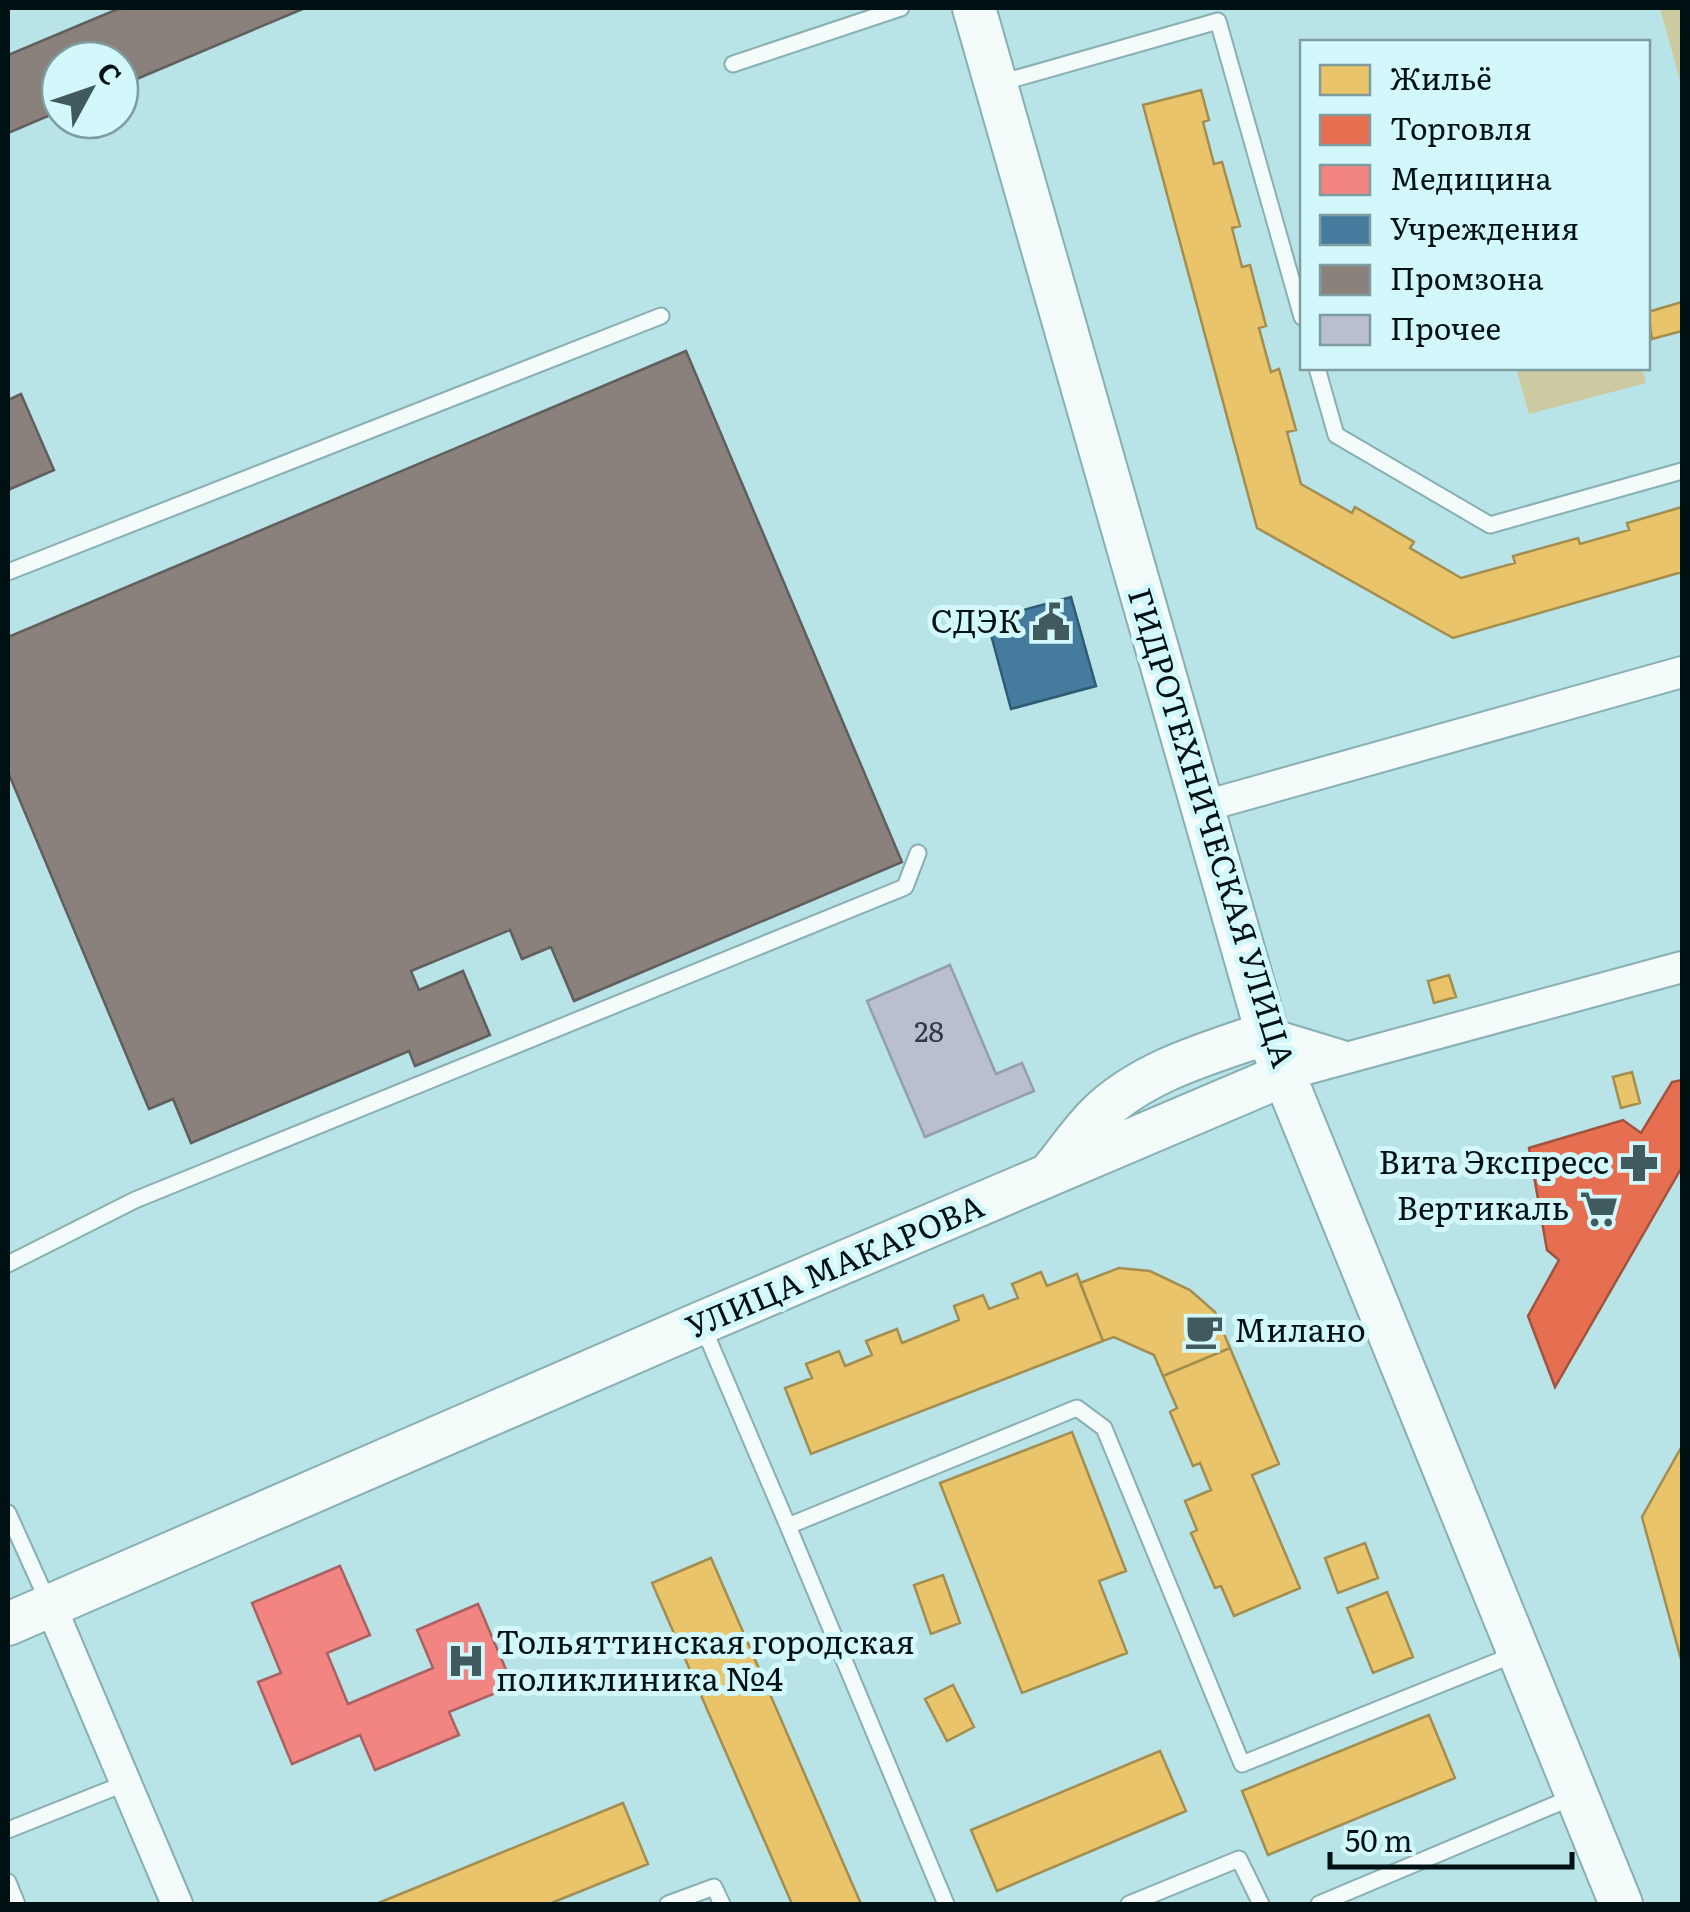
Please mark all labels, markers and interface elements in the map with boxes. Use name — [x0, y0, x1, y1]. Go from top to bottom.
north arrow — [40, 40, 140, 140]
legend — [1300, 40, 1650, 370]
text: С — [88, 52, 133, 94]
text: Жильё — [1390, 55, 1492, 99]
text: Торговля — [1390, 105, 1532, 149]
text: Медицина — [1390, 155, 1552, 199]
text: Учреждения — [1390, 205, 1579, 249]
text: Промзона — [1390, 255, 1544, 299]
text: Прочее — [1390, 305, 1501, 349]
street label: ГИДРОТЕХНИЧЕСКАЯ УЛИЦА — [1118, 582, 1310, 1073]
place label: СДЭК — [931, 595, 1021, 643]
public building icon: СДЭК — [1030, 601, 1072, 643]
house number: 28 — [914, 1009, 944, 1051]
place label: Вита Экспресс — [1379, 1136, 1609, 1184]
pharmacy icon: Вита Экспресс — [1618, 1142, 1660, 1184]
street label: УЛИЦА МАКАРОВА — [677, 1180, 991, 1349]
place label: Вертикаль — [1397, 1182, 1569, 1230]
supermarket icon: Вертикаль — [1578, 1188, 1620, 1230]
place label: Милано — [1234, 1304, 1366, 1352]
cafe icon: Милано — [1183, 1310, 1225, 1352]
place label: Тольяттинская городская поликлиника №4 — [496, 1616, 915, 1701]
hospital icon: Тольяттинская городская поликлиника №4 — [445, 1640, 487, 1682]
scale bar — [1330, 1807, 1572, 1869]
text: 50 m — [1345, 1817, 1413, 1861]

